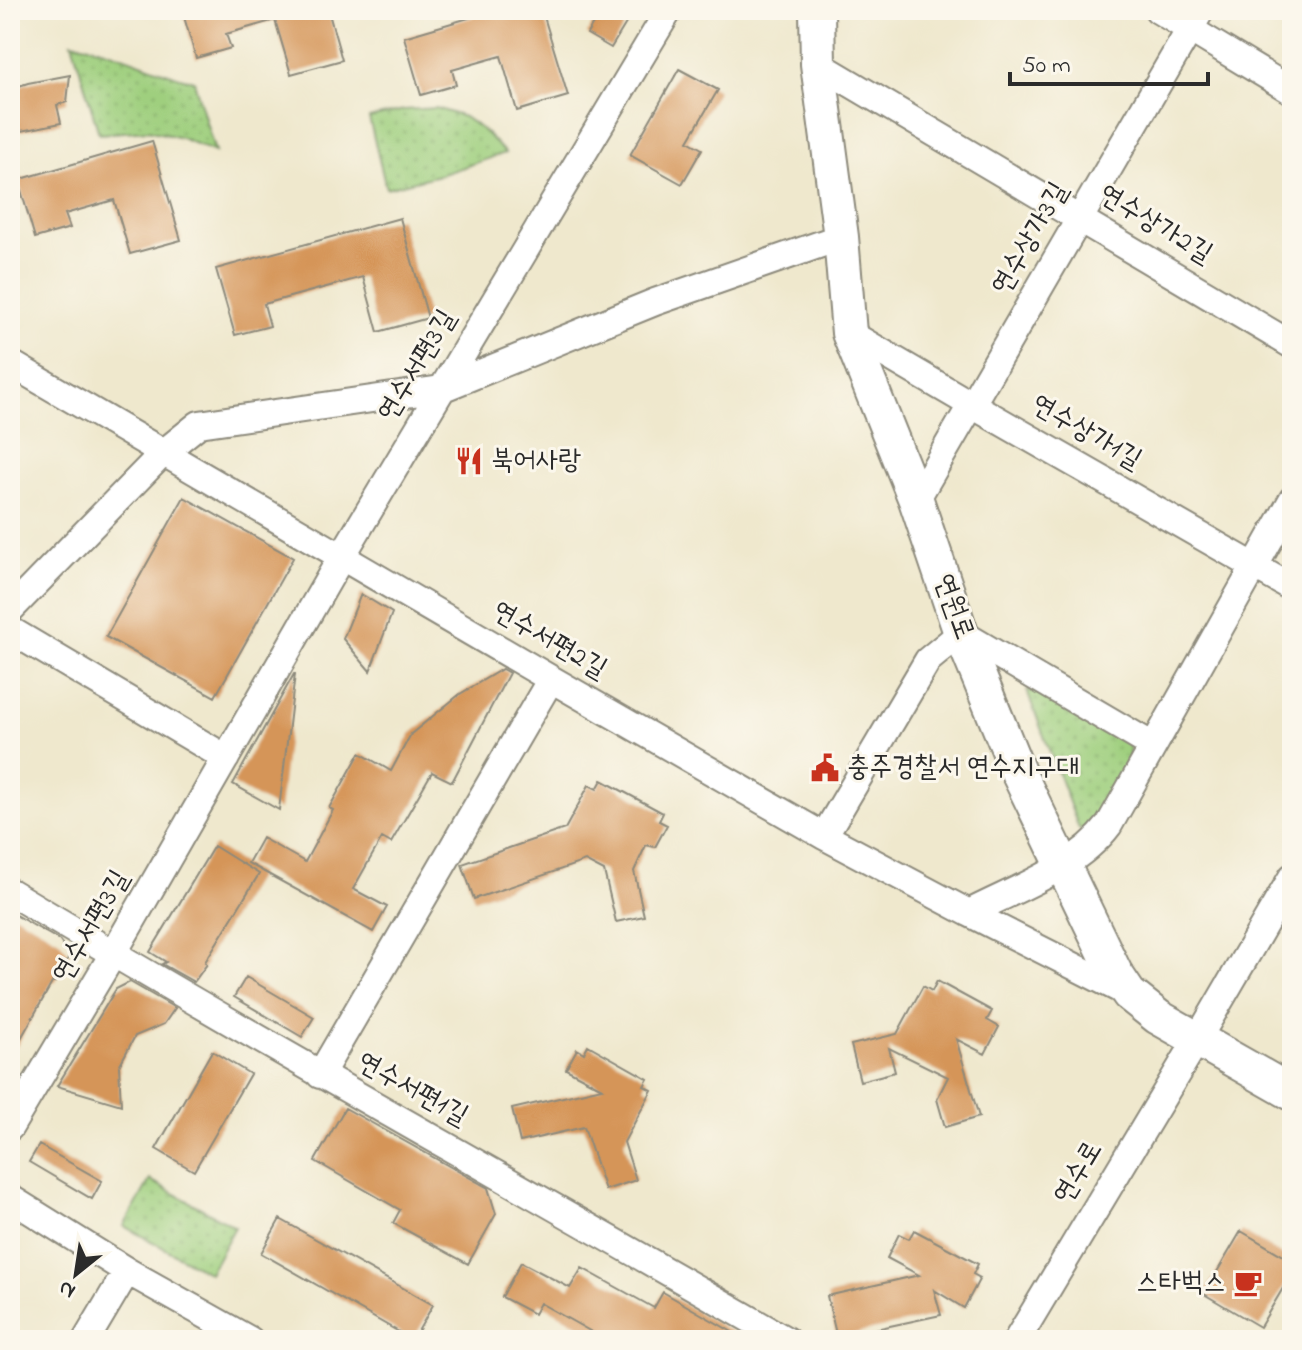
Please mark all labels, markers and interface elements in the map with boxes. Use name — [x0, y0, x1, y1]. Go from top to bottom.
scale bar — [1010, 36, 1208, 86]
text: 50 m — [1022, 49, 1071, 84]
street label: 연수상가3길 — [982, 175, 1080, 303]
street label: 연수상가2길 — [1090, 175, 1220, 275]
street label: 연수서편3길 — [368, 302, 468, 430]
street label: 연수상가1길 — [1023, 385, 1149, 481]
place label: 북어사랑 — [491, 441, 582, 482]
restaurant icon: 북어사랑 — [454, 446, 484, 476]
street label: 연원로 — [922, 568, 984, 646]
street label: 연수서편2길 — [484, 592, 614, 690]
place label: 충주경찰서 연수지구대 — [847, 748, 1079, 789]
public building icon: 충주경찰서 연수지구대 — [810, 753, 840, 783]
street label: 연수서편3길 — [43, 863, 141, 991]
street label: 연수서편1길 — [349, 1043, 475, 1137]
street label: 연수로 — [1044, 1133, 1114, 1213]
north arrow — [36, 1234, 116, 1314]
place label: 스타벅스 — [1136, 1263, 1226, 1304]
cafe icon: 스타벅스 — [1233, 1268, 1263, 1298]
text: N — [53, 1271, 82, 1306]

